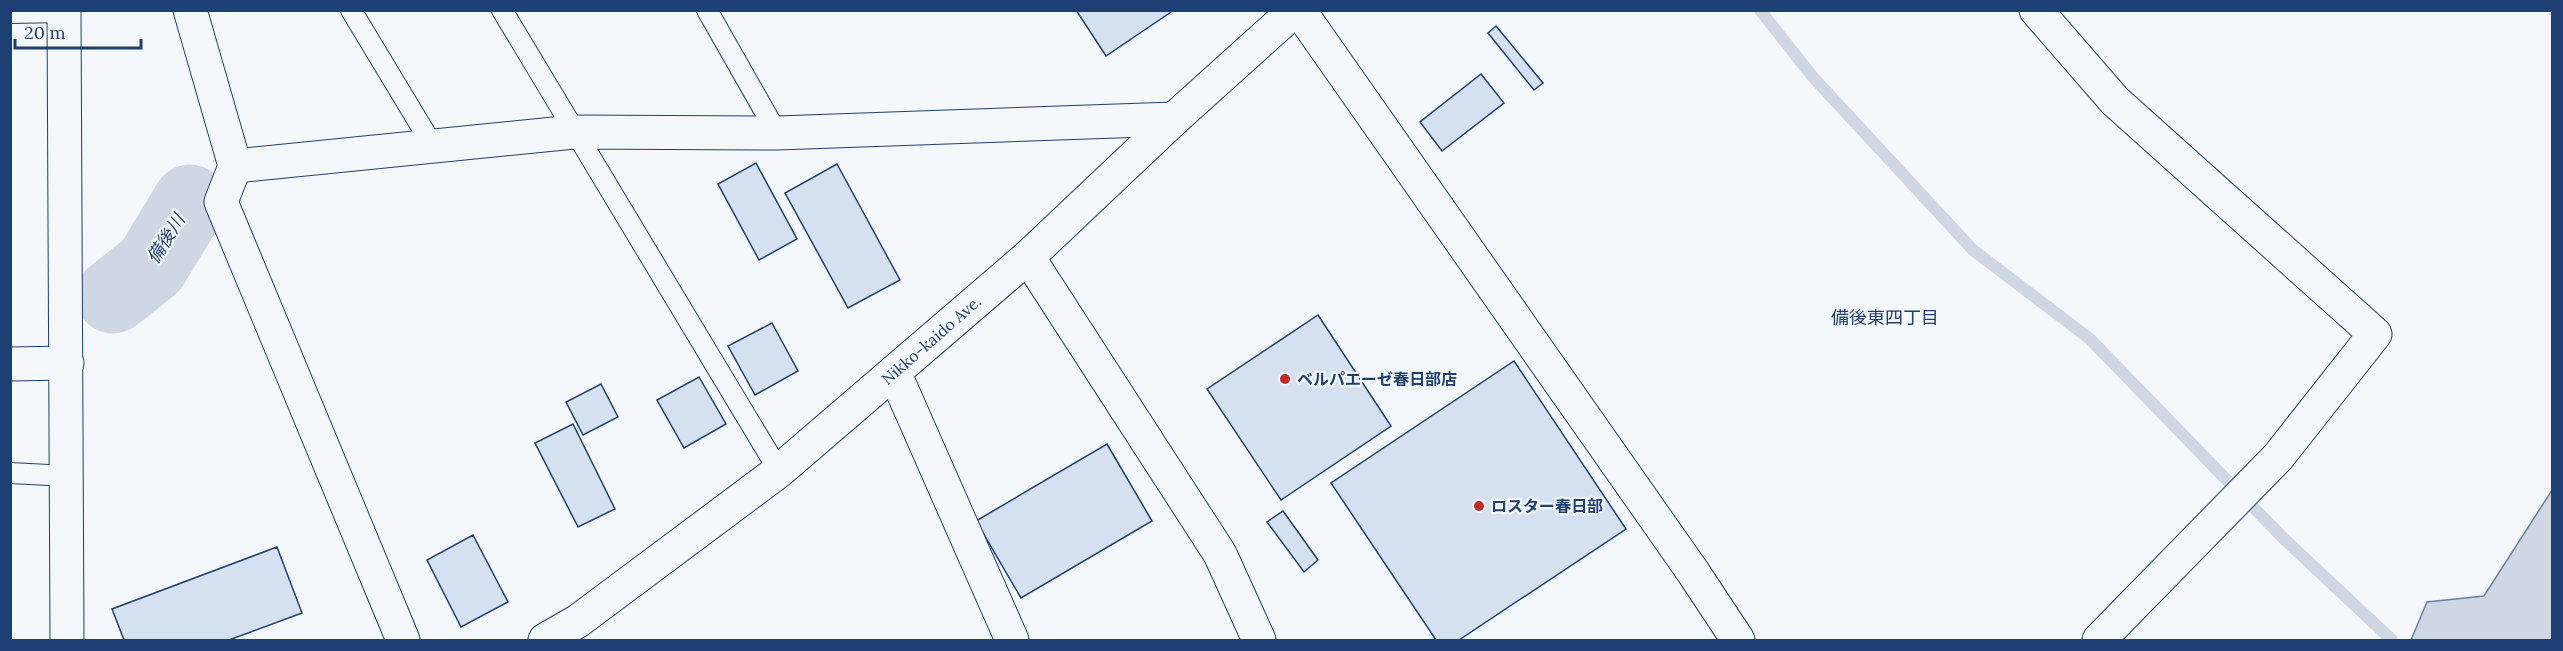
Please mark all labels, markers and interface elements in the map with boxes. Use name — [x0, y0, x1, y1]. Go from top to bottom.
scale bar — [15, 12, 141, 50]
text: 20 m — [24, 21, 66, 44]
water label: 備後川 — [142, 208, 191, 268]
street label: Nikko-kaido Ave. — [877, 291, 985, 389]
district label: 備後東四丁目 — [1831, 306, 1939, 329]
place label: ベルパエーゼ春日部店 — [1297, 369, 1457, 389]
marker: ベルパエーゼ春日部店 — [1278, 372, 1292, 386]
place label: ロスター春日部 — [1491, 496, 1603, 516]
marker: ロスター春日部 — [1472, 499, 1486, 513]

